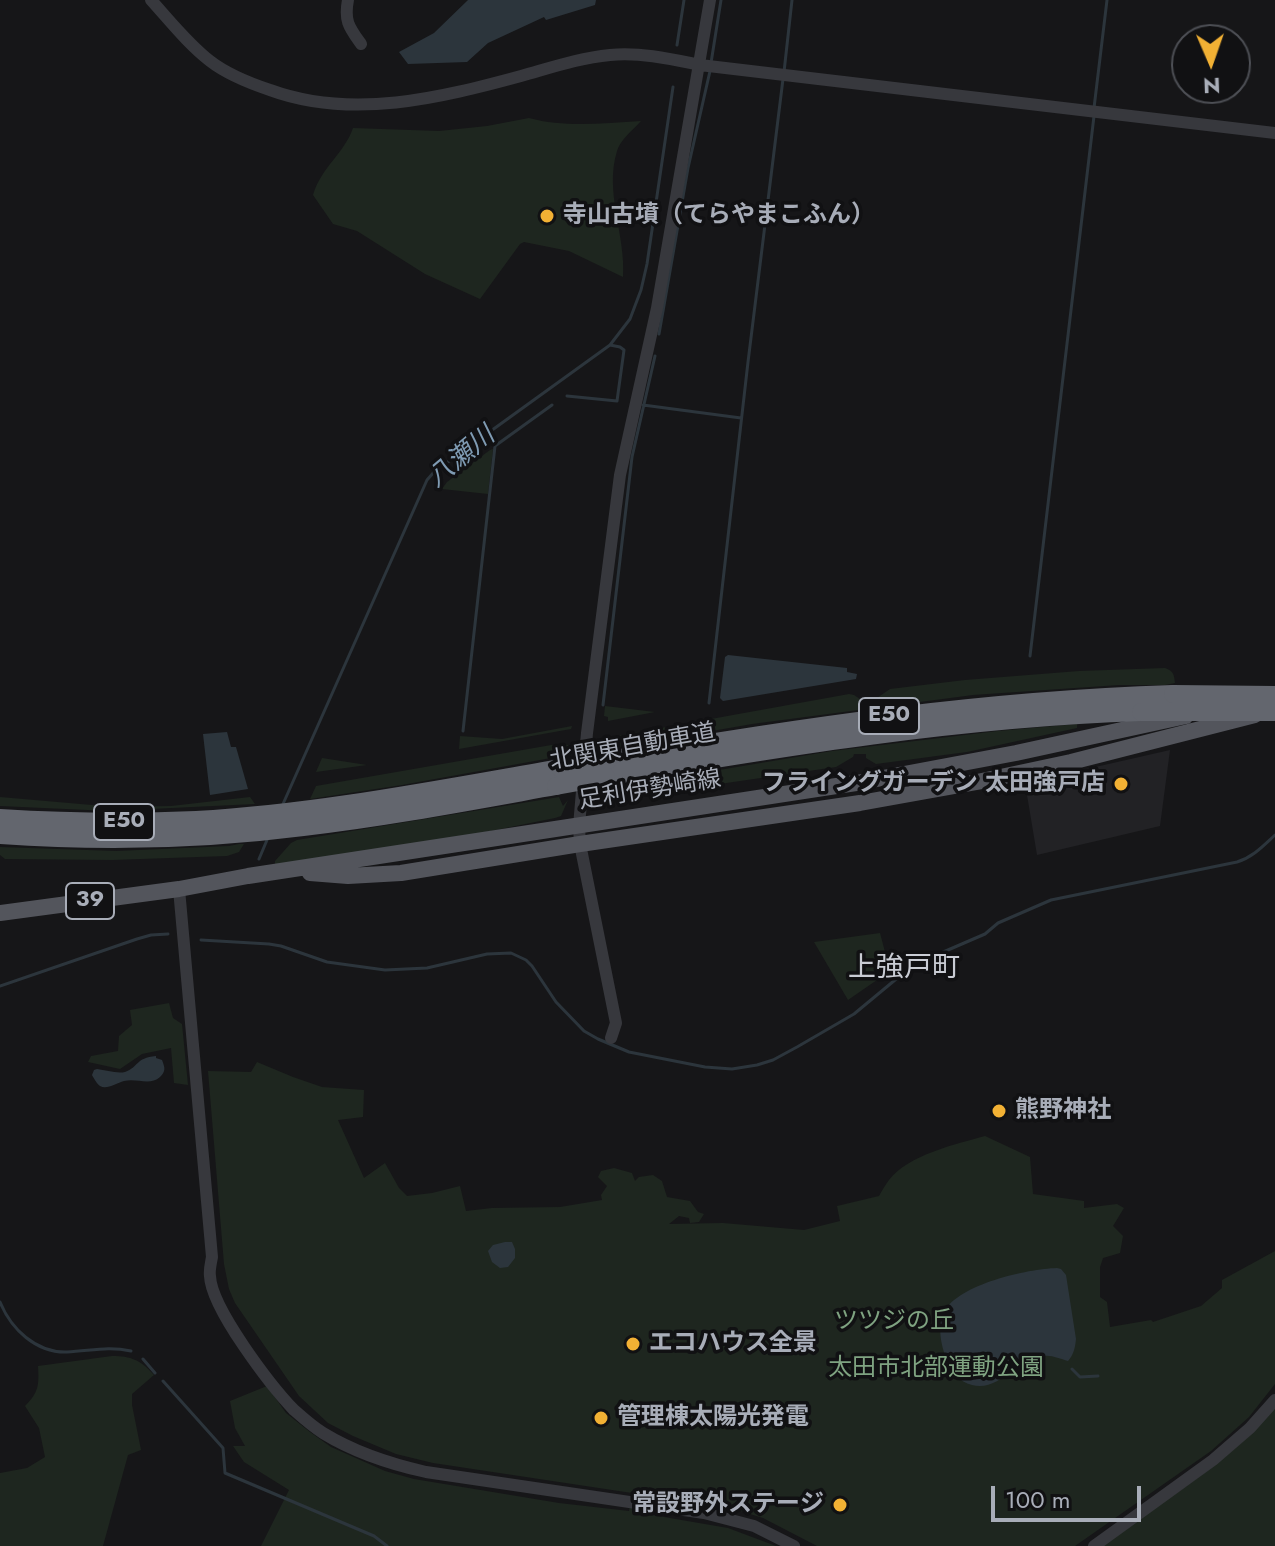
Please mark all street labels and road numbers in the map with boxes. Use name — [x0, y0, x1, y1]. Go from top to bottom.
road number: E50 — [859, 698, 919, 734]
street label: 北関東自動車道 — [548, 719, 718, 777]
street label: 足利伊勢崎線 — [577, 766, 723, 816]
road number: E50 — [94, 804, 154, 840]
road number: 39 — [66, 883, 114, 919]

